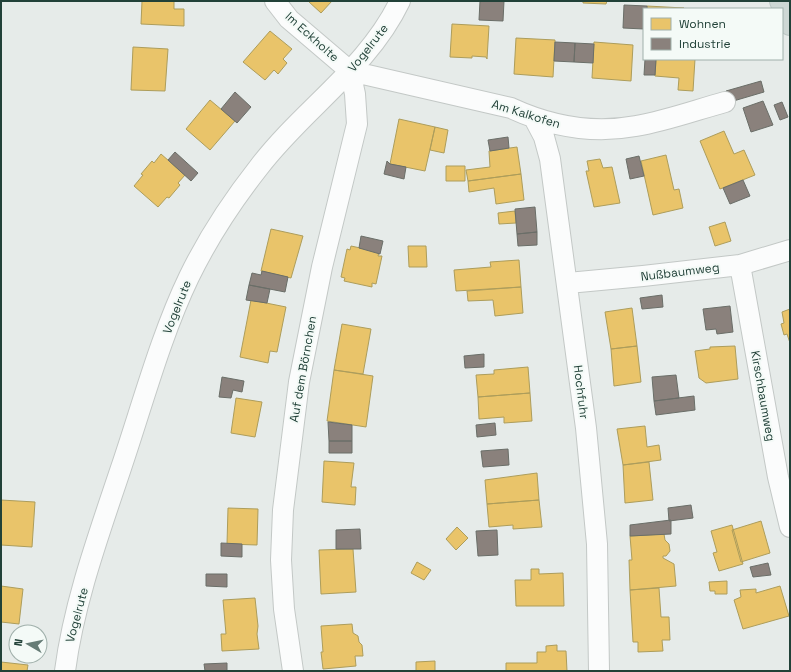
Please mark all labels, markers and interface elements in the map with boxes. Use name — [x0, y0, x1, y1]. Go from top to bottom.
legend — [643, 8, 783, 60]
street label: Im Eckholte — [282, 9, 342, 65]
text: Wohnen — [679, 16, 726, 32]
street label: Vogelrute — [344, 21, 392, 75]
text: Industrie — [679, 36, 731, 52]
street label: Am Kalkofen — [490, 96, 562, 132]
street label: Nußbaumweg — [640, 259, 720, 285]
street label: Vogelrute — [159, 278, 195, 336]
street label: Auf dem Börnchen — [286, 315, 320, 423]
street label: Kirschbaumweg — [747, 349, 779, 443]
street label: Hochfuhr — [570, 364, 592, 420]
street label: Vogelrute — [62, 586, 92, 644]
north arrow — [8, 624, 48, 664]
text: N — [11, 638, 26, 647]

